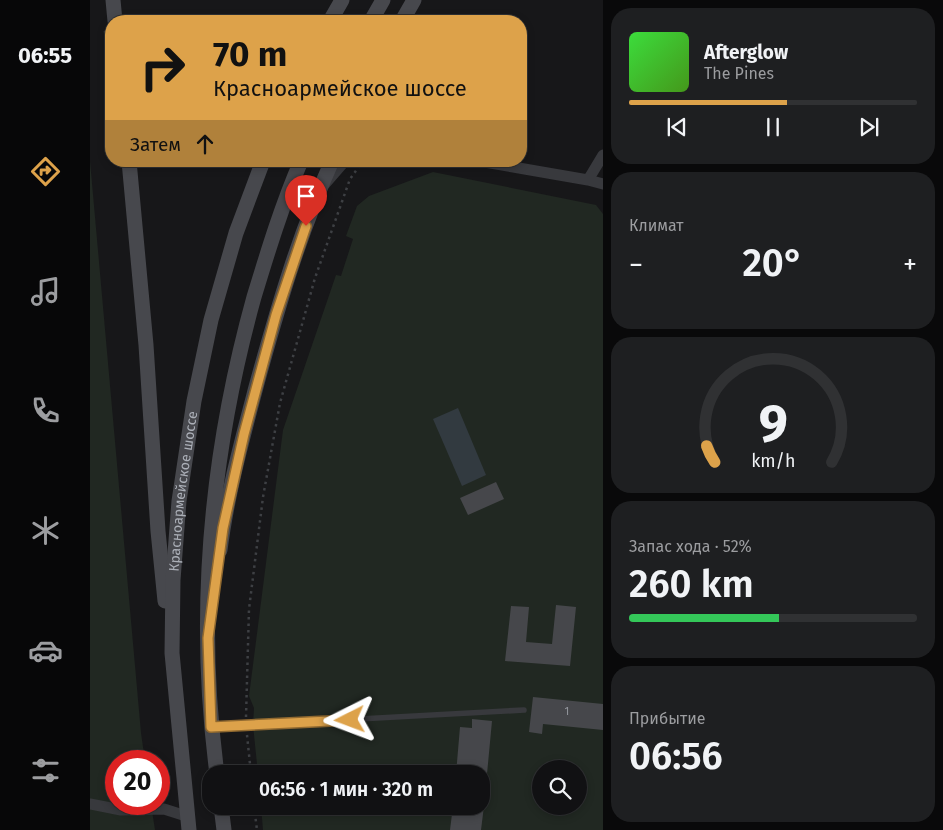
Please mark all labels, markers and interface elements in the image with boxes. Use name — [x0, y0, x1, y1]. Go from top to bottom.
text: 70 m — [213, 33, 287, 75]
icon: right — [130, 35, 195, 100]
text: Afterglow — [704, 41, 788, 64]
text: 06:55 — [18, 42, 72, 69]
text: The Pines — [704, 64, 774, 83]
text: Красноармейское шоссе — [213, 75, 467, 102]
icon: previous — [663, 113, 691, 141]
icon: pause — [759, 113, 787, 141]
icon: next — [855, 113, 883, 141]
icon: ahead — [191, 130, 219, 158]
text: Затем — [130, 133, 181, 156]
icon: directions — [28, 154, 63, 189]
pin — [285, 175, 327, 226]
icon: arrive — [292, 182, 320, 210]
text: Климат — [629, 216, 684, 235]
text: 20° — [742, 240, 804, 286]
text: − — [629, 248, 643, 281]
text: + — [903, 248, 917, 281]
icon: music — [28, 274, 63, 309]
text: 9 — [758, 392, 788, 455]
icon: phone — [28, 393, 63, 428]
street label: Красноармейское шоссе — [165, 410, 201, 572]
text: km/h — [751, 450, 795, 472]
icon: climate — [28, 513, 63, 548]
text: Запас хода · 52% — [629, 537, 752, 556]
text: 260 km — [629, 561, 754, 607]
icon: car — [28, 633, 63, 668]
position arrow — [323, 693, 375, 745]
house number: 1 — [565, 705, 569, 718]
text: Прибытие — [629, 709, 705, 728]
text: 06:56 — [629, 733, 723, 779]
speed limit sign: 20 — [105, 750, 170, 815]
icon: filters — [28, 753, 63, 788]
map controls — [532, 760, 587, 815]
button: search — [532, 760, 587, 815]
text: 06:56 · 1 мин · 320 m — [259, 778, 433, 801]

